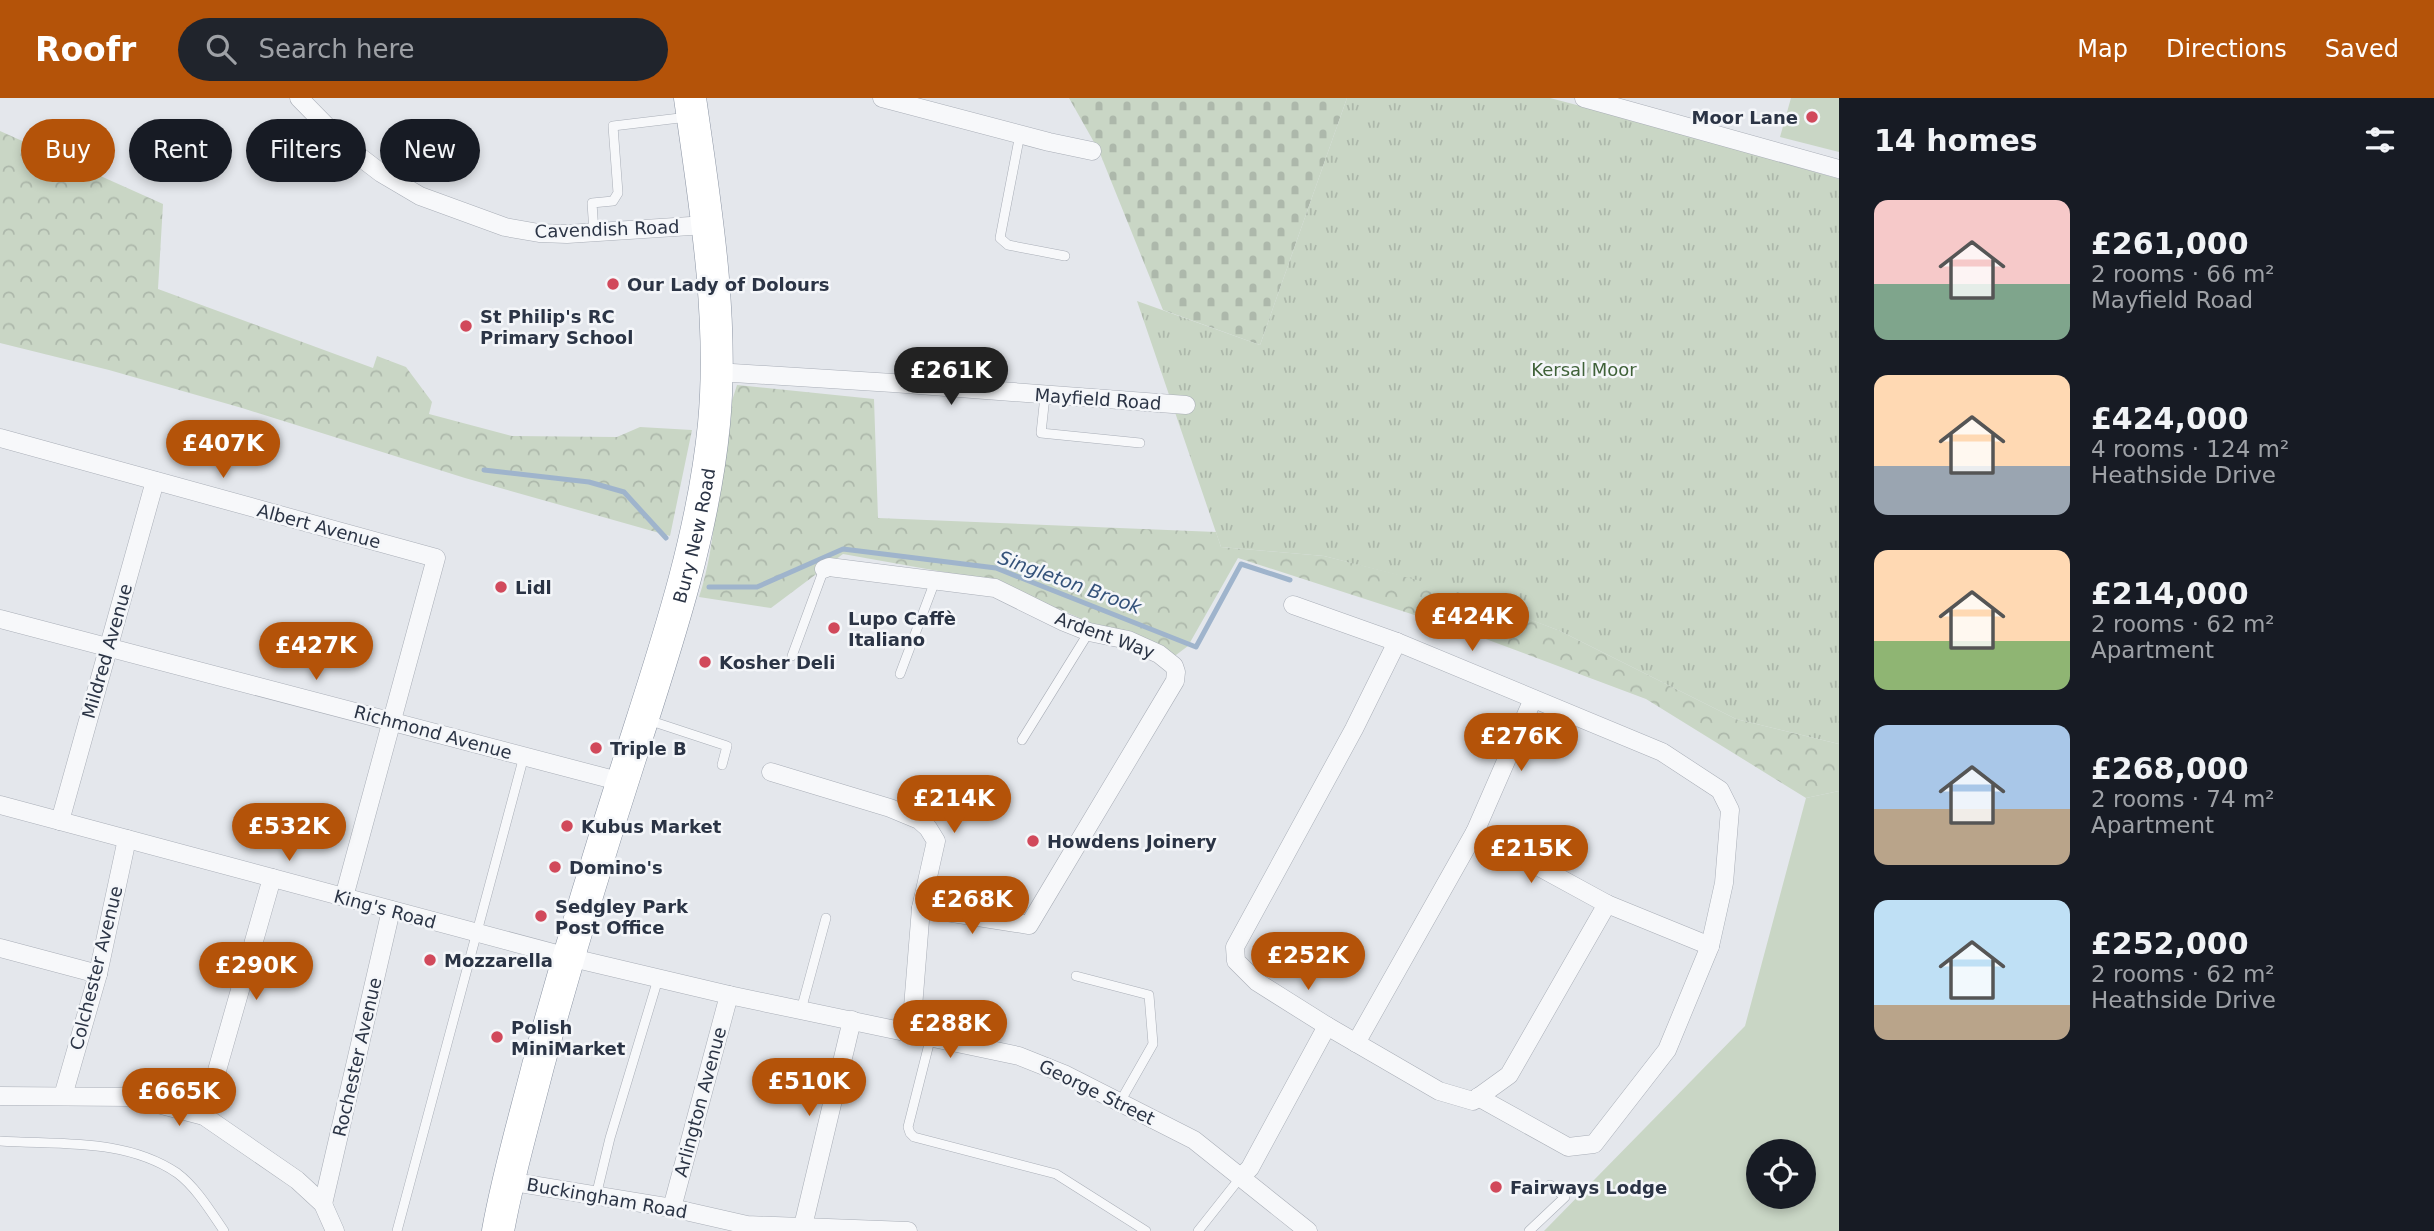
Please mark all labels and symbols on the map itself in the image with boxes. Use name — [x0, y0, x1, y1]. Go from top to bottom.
place label: Moor Lane — [1692, 107, 1798, 128]
marker: Moor Lane — [1804, 109, 1820, 125]
street label: Cavendish Road — [534, 216, 680, 242]
place label: Our Lady of Dolours — [627, 274, 829, 295]
marker: Our Lady of Dolours — [605, 276, 621, 292]
place label: St Philip's RC Primary School — [480, 306, 633, 348]
marker: St Philip's RC Primary School — [458, 318, 474, 334]
pin: £261K — [902, 348, 1000, 407]
park label: Kersal Moor — [1531, 359, 1637, 380]
street label: Mayfield Road — [1034, 384, 1162, 414]
pin: £407K — [174, 420, 272, 480]
street label: Bury New Road — [668, 466, 719, 605]
street label: Albert Avenue — [255, 499, 383, 553]
water label: Singleton Brook — [995, 546, 1145, 618]
place label: Lidl — [515, 577, 552, 598]
marker: Lidl — [493, 579, 509, 595]
street label: Mildred Avenue — [78, 581, 136, 721]
pin: £424K — [1423, 594, 1521, 653]
street label: Ardent Way — [1052, 607, 1158, 663]
place label: Lupo Caffè Italiano — [848, 608, 956, 650]
marker: Lupo Caffè Italiano — [826, 620, 842, 636]
pin: £427K — [267, 622, 365, 682]
place label: Kosher Deli — [719, 652, 835, 673]
marker: Kosher Deli — [697, 654, 713, 670]
street label: Richmond Avenue — [352, 701, 514, 763]
pin: £276K — [1472, 714, 1570, 773]
place label: Triple B — [610, 738, 687, 759]
marker: Triple B — [588, 740, 604, 756]
pin: £214K — [905, 776, 1003, 835]
pin: £532K — [240, 804, 338, 863]
place label: Kubus Market — [581, 816, 722, 837]
marker: Kubus Market — [559, 818, 575, 834]
pin: £215K — [1482, 826, 1580, 885]
place label: Howdens Joinery — [1047, 831, 1217, 852]
marker: Howdens Joinery — [1025, 833, 1041, 849]
place label: Domino's — [569, 857, 663, 878]
marker: Domino's — [547, 859, 563, 875]
pin: £268K — [923, 876, 1021, 936]
street label: Colchester Avenue — [65, 884, 127, 1052]
street label: King's Road — [332, 885, 438, 933]
place label: Sedgley Park Post Office — [555, 896, 689, 938]
marker: Sedgley Park Post Office — [533, 908, 549, 924]
pin: £252K — [1259, 932, 1357, 992]
pin: £290K — [207, 942, 305, 1002]
place label: Mozzarella — [444, 950, 553, 971]
marker: Mozzarella — [422, 952, 438, 968]
street label: Rochester Avenue — [328, 975, 386, 1139]
pin: £288K — [901, 1000, 999, 1060]
place label: Polish MiniMarket — [511, 1017, 626, 1059]
street label: Arlington Avenue — [670, 1025, 730, 1179]
marker: Polish MiniMarket — [489, 1029, 505, 1045]
street label: George Street — [1036, 1055, 1158, 1129]
pin: £510K — [760, 1058, 858, 1118]
pin: £665K — [130, 1068, 228, 1128]
street label: Buckingham Road — [525, 1174, 689, 1222]
place label: Fairways Lodge — [1510, 1177, 1667, 1198]
marker: Fairways Lodge — [1488, 1179, 1504, 1195]

